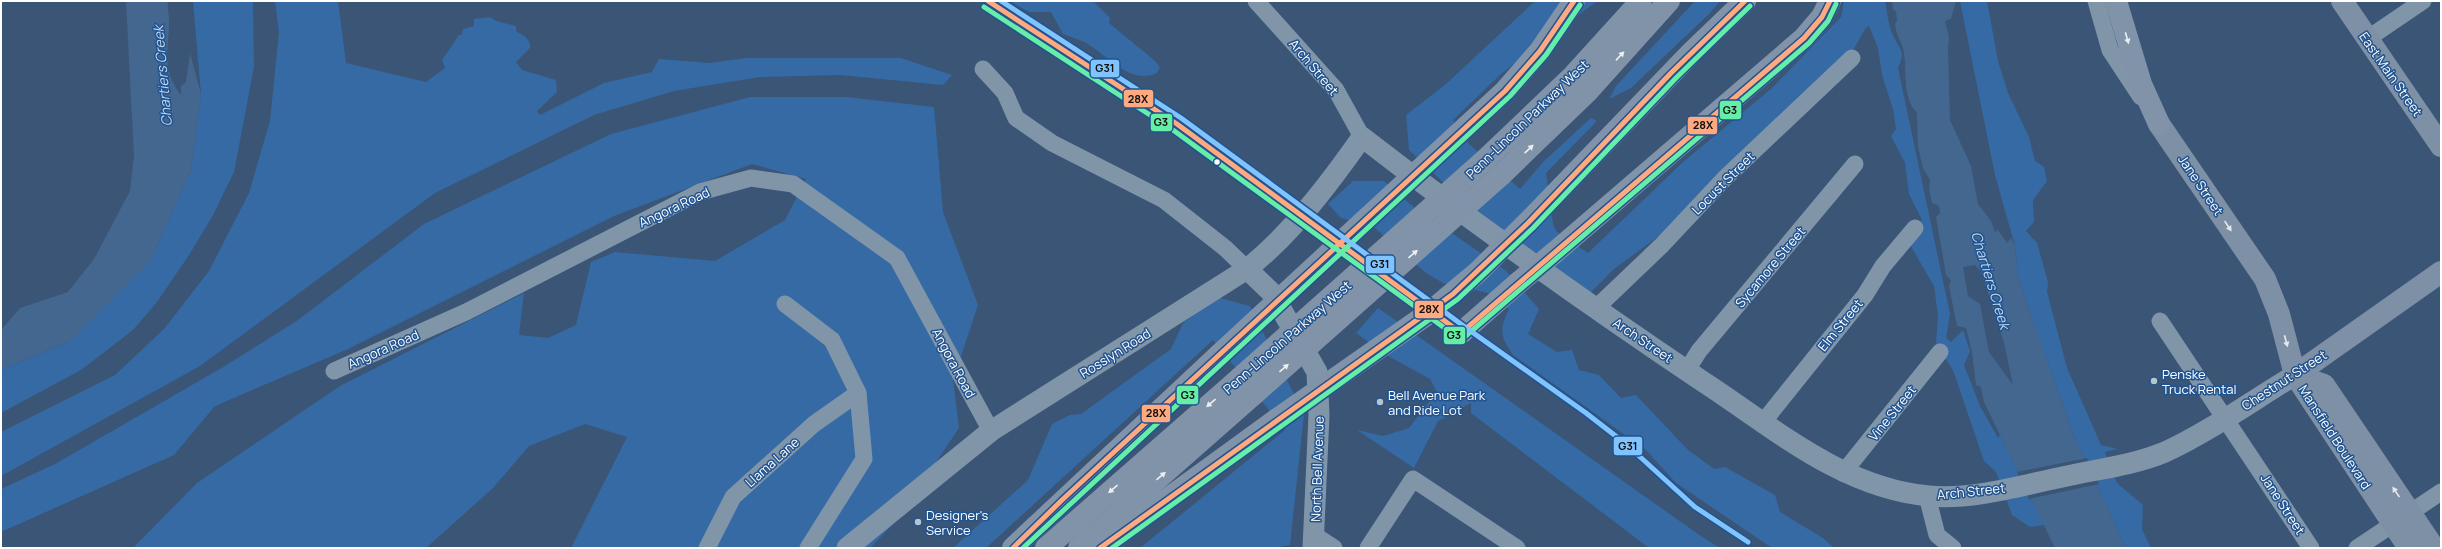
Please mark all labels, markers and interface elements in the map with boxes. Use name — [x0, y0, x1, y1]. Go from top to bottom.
water label: Chartiers Creek — [148, 23, 176, 127]
street label: East Main Street — [2355, 28, 2427, 120]
one-way arrow — [2124, 33, 2130, 45]
street label: Arch Street — [1285, 35, 1343, 99]
one-way arrow — [1616, 51, 1625, 61]
street label: Penn-Lincoln Parkway West — [1462, 55, 1592, 183]
line badge: G31 — [1090, 59, 1120, 78]
text: G31 — [1095, 60, 1115, 75]
line badge: 28X — [1123, 89, 1154, 108]
text: 28X — [1128, 91, 1149, 106]
line badge: G3 — [1719, 100, 1742, 120]
text: G3 — [1723, 102, 1737, 117]
line badge: G3 — [1150, 113, 1173, 132]
text: G3 — [1154, 114, 1168, 129]
line badge: 28X — [1687, 116, 1718, 135]
text: 28X — [1693, 117, 1714, 132]
one-way arrow — [1524, 144, 1535, 153]
street label: Locust Street — [1688, 148, 1758, 218]
street label: Jane Street — [2174, 151, 2228, 219]
unlabelled marker — [1212, 157, 1222, 167]
street label: Angora Road — [636, 183, 712, 231]
one-way arrow — [2224, 220, 2232, 231]
street label: Sycamore Street — [1731, 223, 1809, 311]
water label: Chartiers Creek — [1967, 229, 2016, 333]
one-way arrow — [1408, 250, 1418, 259]
line badge: G31 — [1365, 255, 1395, 274]
text: G31 — [1370, 256, 1390, 271]
street label: Penn-Lincoln Parkway West — [1219, 276, 1355, 398]
street label: Elm Street — [1813, 295, 1867, 355]
line badge: 28X — [1414, 300, 1444, 319]
text: 28X — [1419, 301, 1440, 316]
street label: Arch Street — [1610, 313, 1676, 367]
street label: Rosslyn Road — [1076, 324, 1154, 382]
street label: Angora Road — [344, 325, 422, 373]
street label: Angora Road — [928, 325, 980, 401]
line badge: G3 — [1443, 326, 1466, 345]
text: G3 — [1447, 327, 1461, 342]
one-way arrow — [2283, 335, 2289, 347]
street label: Chestnut Street — [2238, 346, 2330, 414]
one-way arrow — [1279, 364, 1288, 373]
place label: Penske Truck Rental — [2162, 365, 2237, 398]
marker: Penske Truck Rental — [2149, 376, 2159, 386]
street label: Vine Street — [1864, 381, 1920, 445]
street label: Mansfield Boulevard — [2295, 381, 2375, 493]
line badge: G3 — [1176, 385, 1199, 405]
place label: Bell Avenue Park and Ride Lot — [1388, 386, 1486, 419]
text: G3 — [1181, 387, 1195, 402]
marker: Bell Avenue Park and Ride Lot — [1375, 397, 1385, 407]
one-way arrow — [1206, 399, 1216, 408]
line badge: 28X — [1141, 404, 1171, 423]
text: 28X — [1146, 405, 1167, 420]
street label: North Bell Avenue — [1306, 416, 1328, 522]
street label: Llama Lane — [741, 433, 803, 491]
line badge: G31 — [1613, 436, 1643, 456]
text: G31 — [1618, 438, 1638, 453]
street label: Jane Street — [2257, 470, 2309, 538]
one-way arrow — [1156, 472, 1165, 481]
street label: Arch Street — [1936, 478, 2006, 504]
one-way arrow — [1108, 485, 1118, 494]
one-way arrow — [2392, 487, 2400, 498]
place label: Designer's Service — [926, 506, 989, 539]
marker: Designer's Service — [913, 517, 923, 527]

